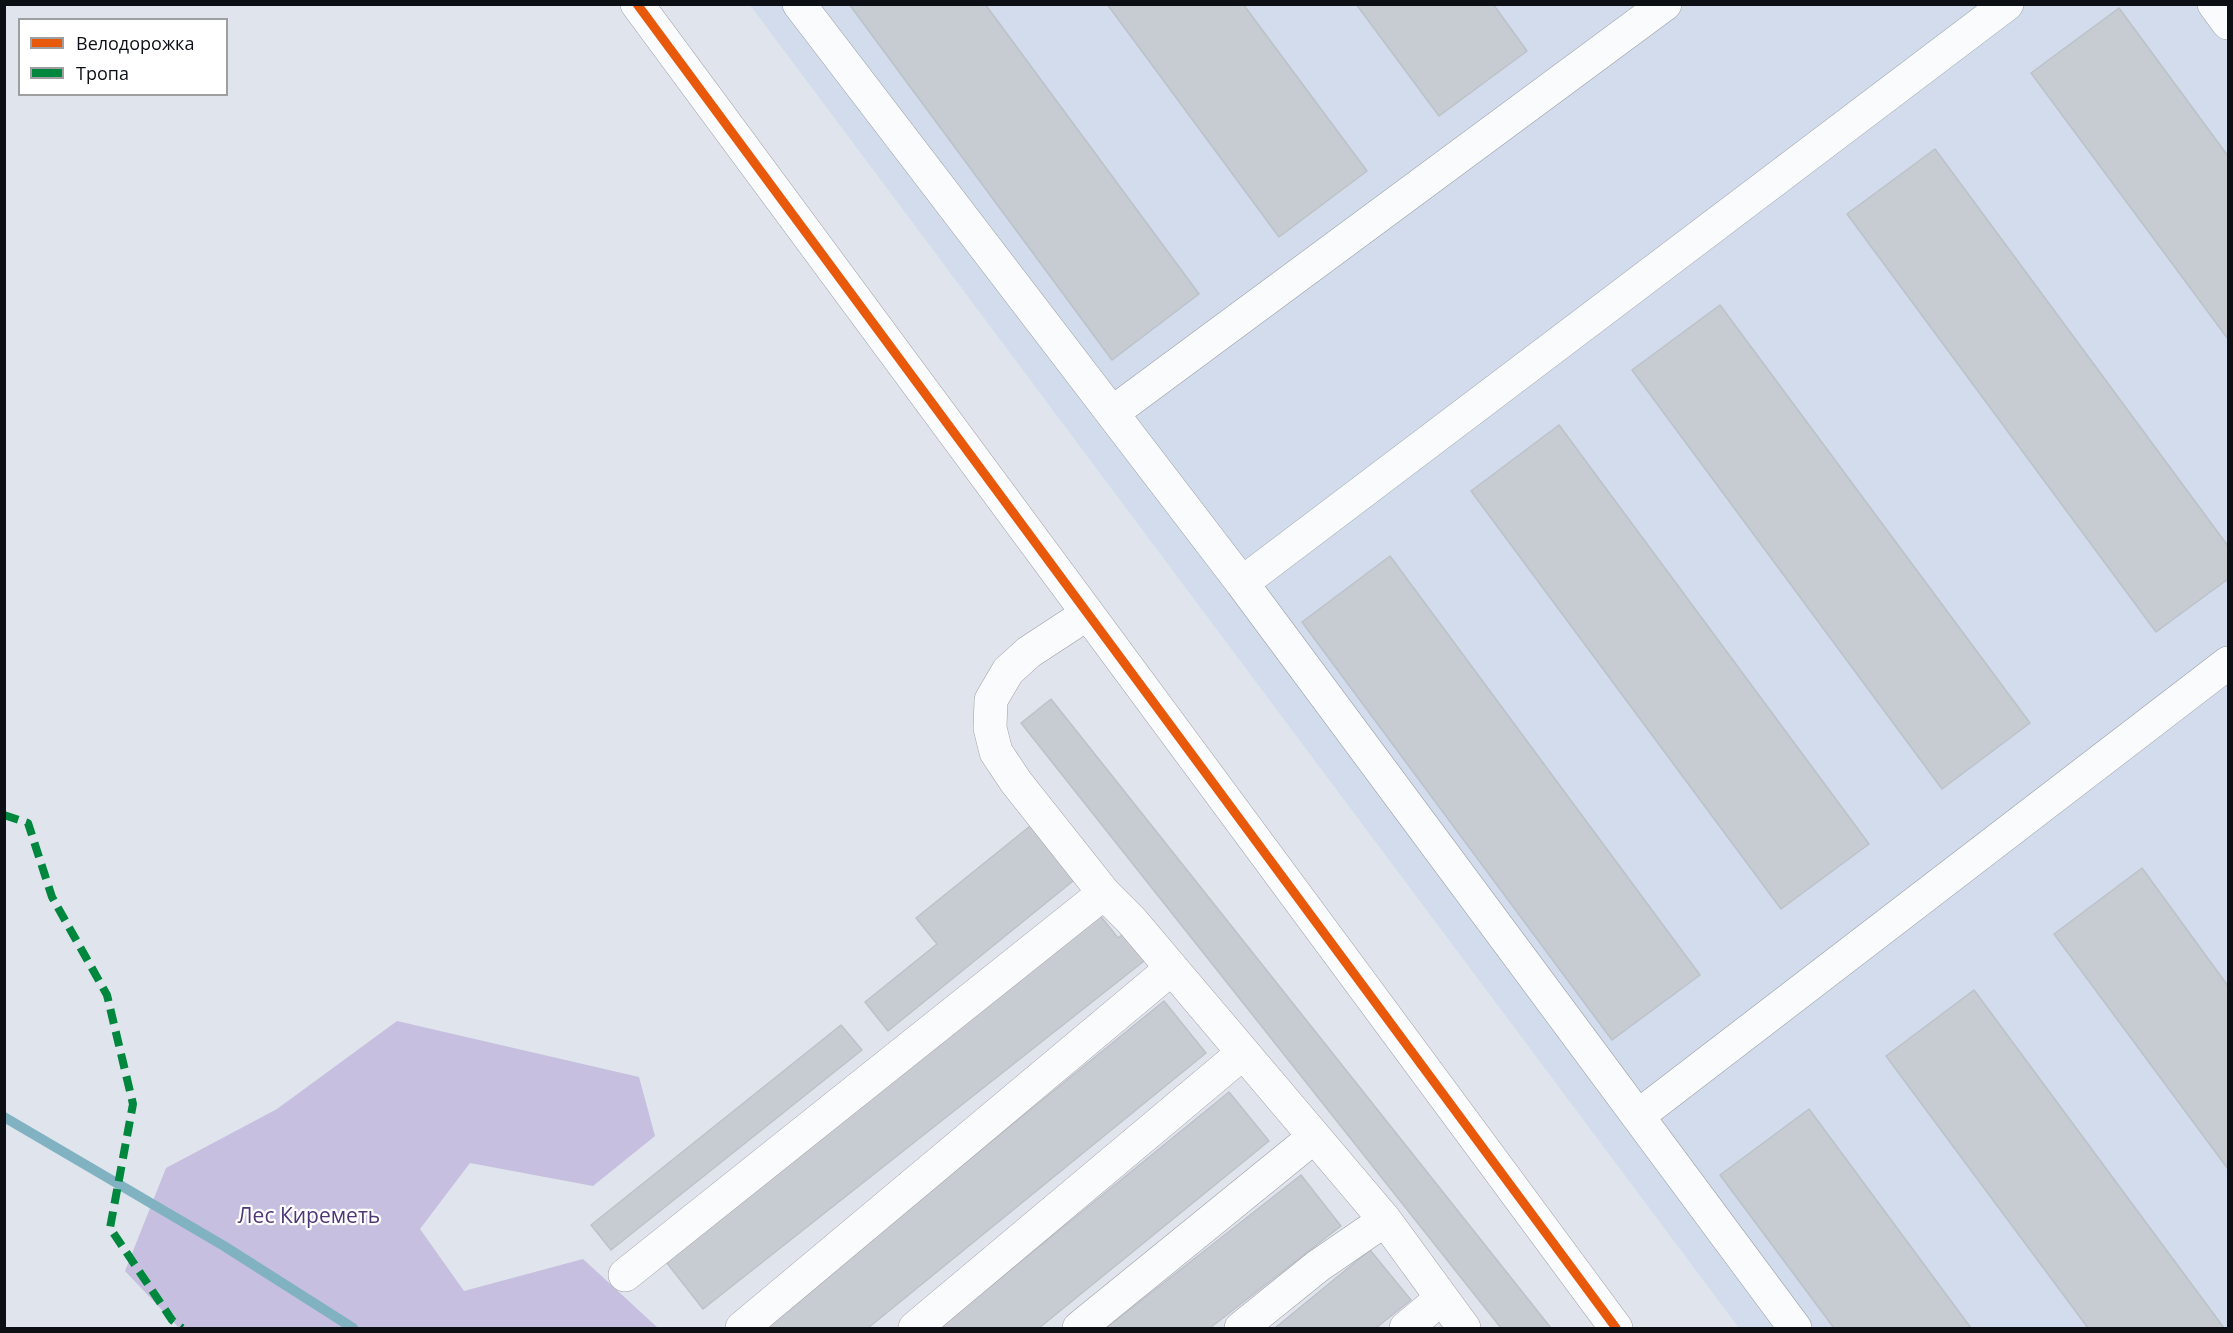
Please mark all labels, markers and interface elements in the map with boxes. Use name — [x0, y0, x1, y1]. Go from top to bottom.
legend — [18, 18, 228, 96]
text: Велодорожка — [76, 31, 194, 55]
text: Тропа — [76, 61, 129, 85]
park label: Лес Киреметь — [238, 1204, 380, 1230]

